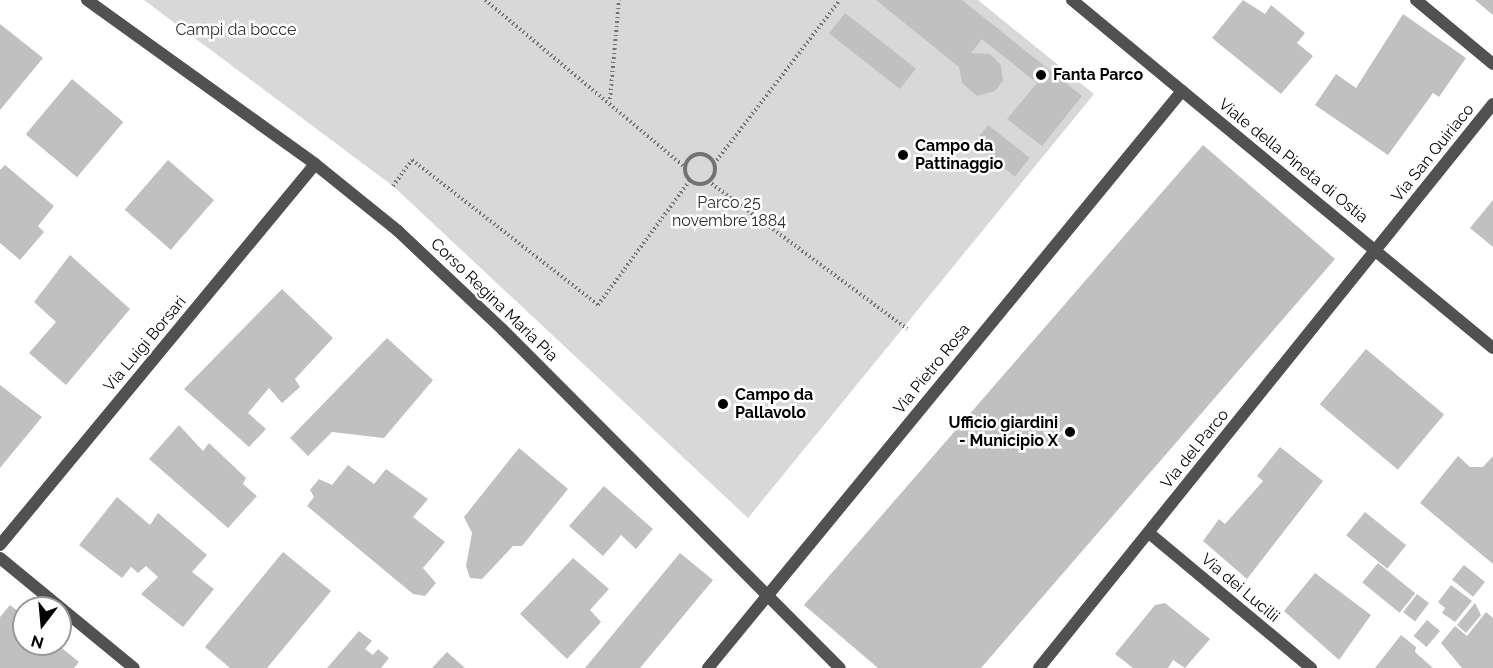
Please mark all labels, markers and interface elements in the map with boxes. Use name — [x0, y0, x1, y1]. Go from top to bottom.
park label: Campi da bocce — [176, 20, 296, 40]
place label: Fanta Parco — [1053, 65, 1143, 85]
marker: Fanta Parco — [1034, 68, 1048, 82]
street label: Viale della Pineta di Ostia — [1214, 95, 1372, 227]
street label: Via San Quiriaco — [1388, 100, 1478, 206]
place label: Campo da Pattinaggio — [915, 136, 1003, 174]
marker: Campo da Pattinaggio — [896, 148, 910, 162]
park label: Parco 25 novembre 1884 — [672, 193, 786, 231]
street label: Corso Regina Maria Pia — [426, 234, 562, 366]
street label: Via Luigi Borsari — [100, 293, 190, 395]
street label: Via Pietro Rosa — [890, 320, 974, 418]
place label: Campo da Pallavolo — [735, 385, 813, 423]
marker: Campo da Pallavolo — [716, 397, 730, 411]
street label: Via del Parco — [1157, 405, 1233, 493]
place label: Ufficio giardini - Municipio X — [949, 413, 1058, 451]
marker: Ufficio giardini - Municipio X — [1063, 425, 1077, 439]
street label: Via dei Lucilii — [1197, 550, 1283, 626]
north arrow — [12, 596, 72, 656]
text: N — [29, 631, 46, 653]

